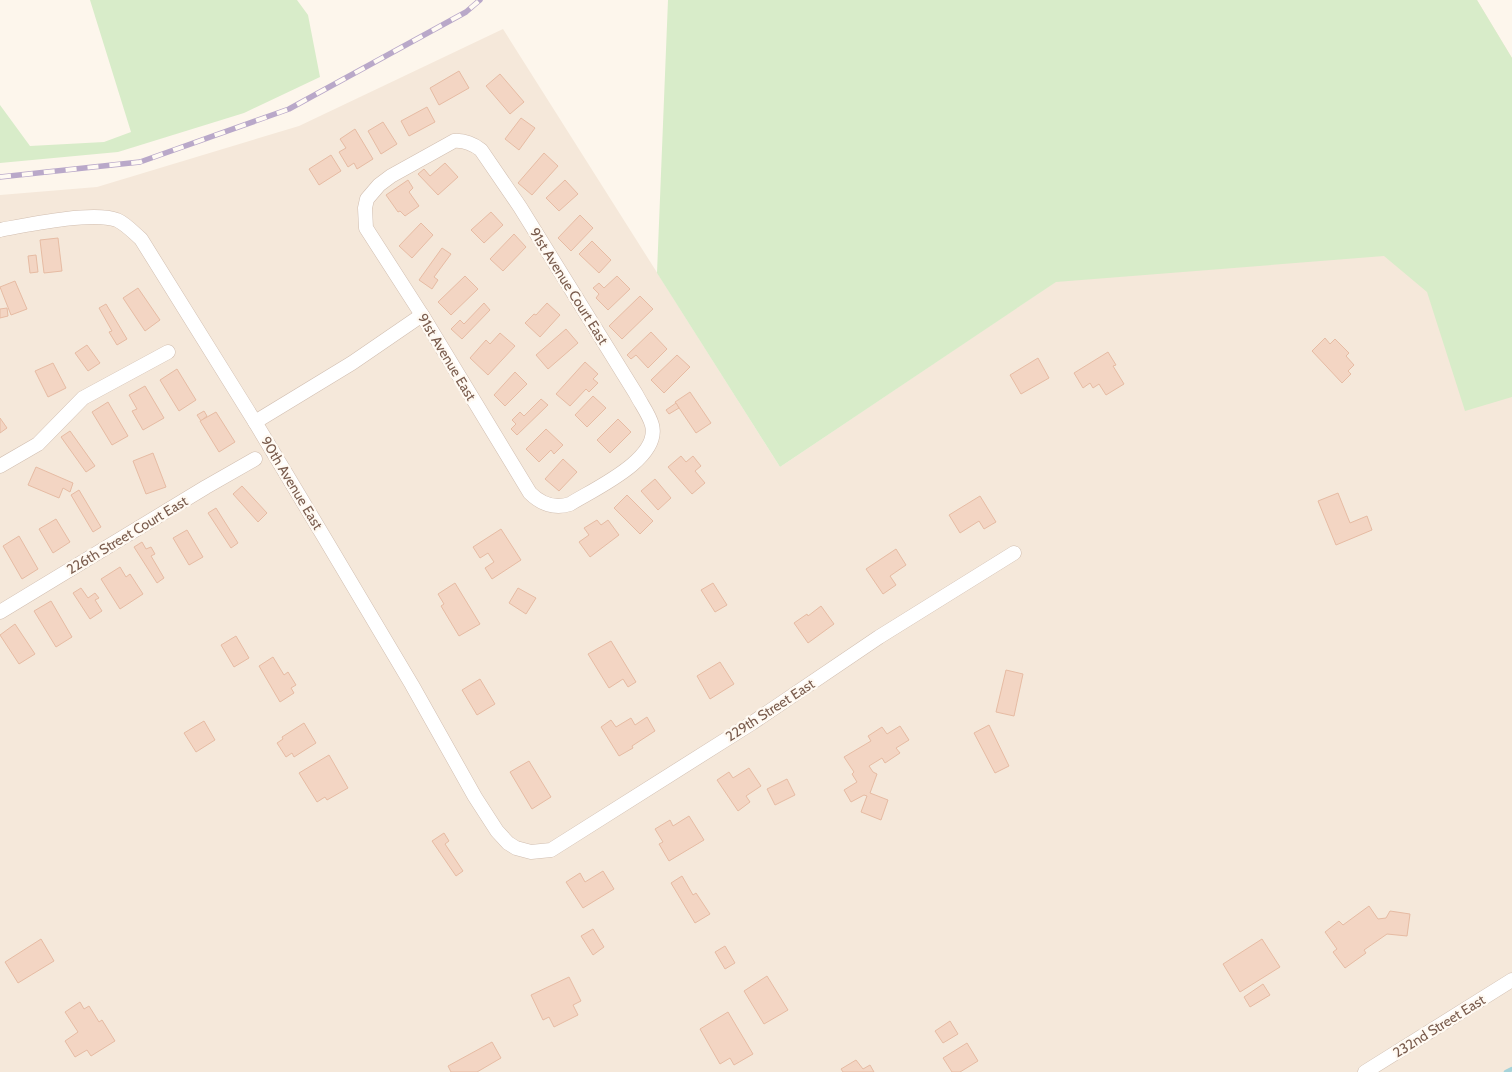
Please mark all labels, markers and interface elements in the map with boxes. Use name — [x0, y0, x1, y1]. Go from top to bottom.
street label: 91st Avenue Court East — [526, 224, 612, 348]
street label: 91st Avenue East — [414, 310, 480, 404]
street label: 90th Avenue East — [257, 433, 327, 533]
street label: 226th Street Court East — [63, 492, 191, 578]
street label: 229th Street East — [722, 674, 818, 745]
street label: 232nd Street East — [1390, 990, 1489, 1061]

